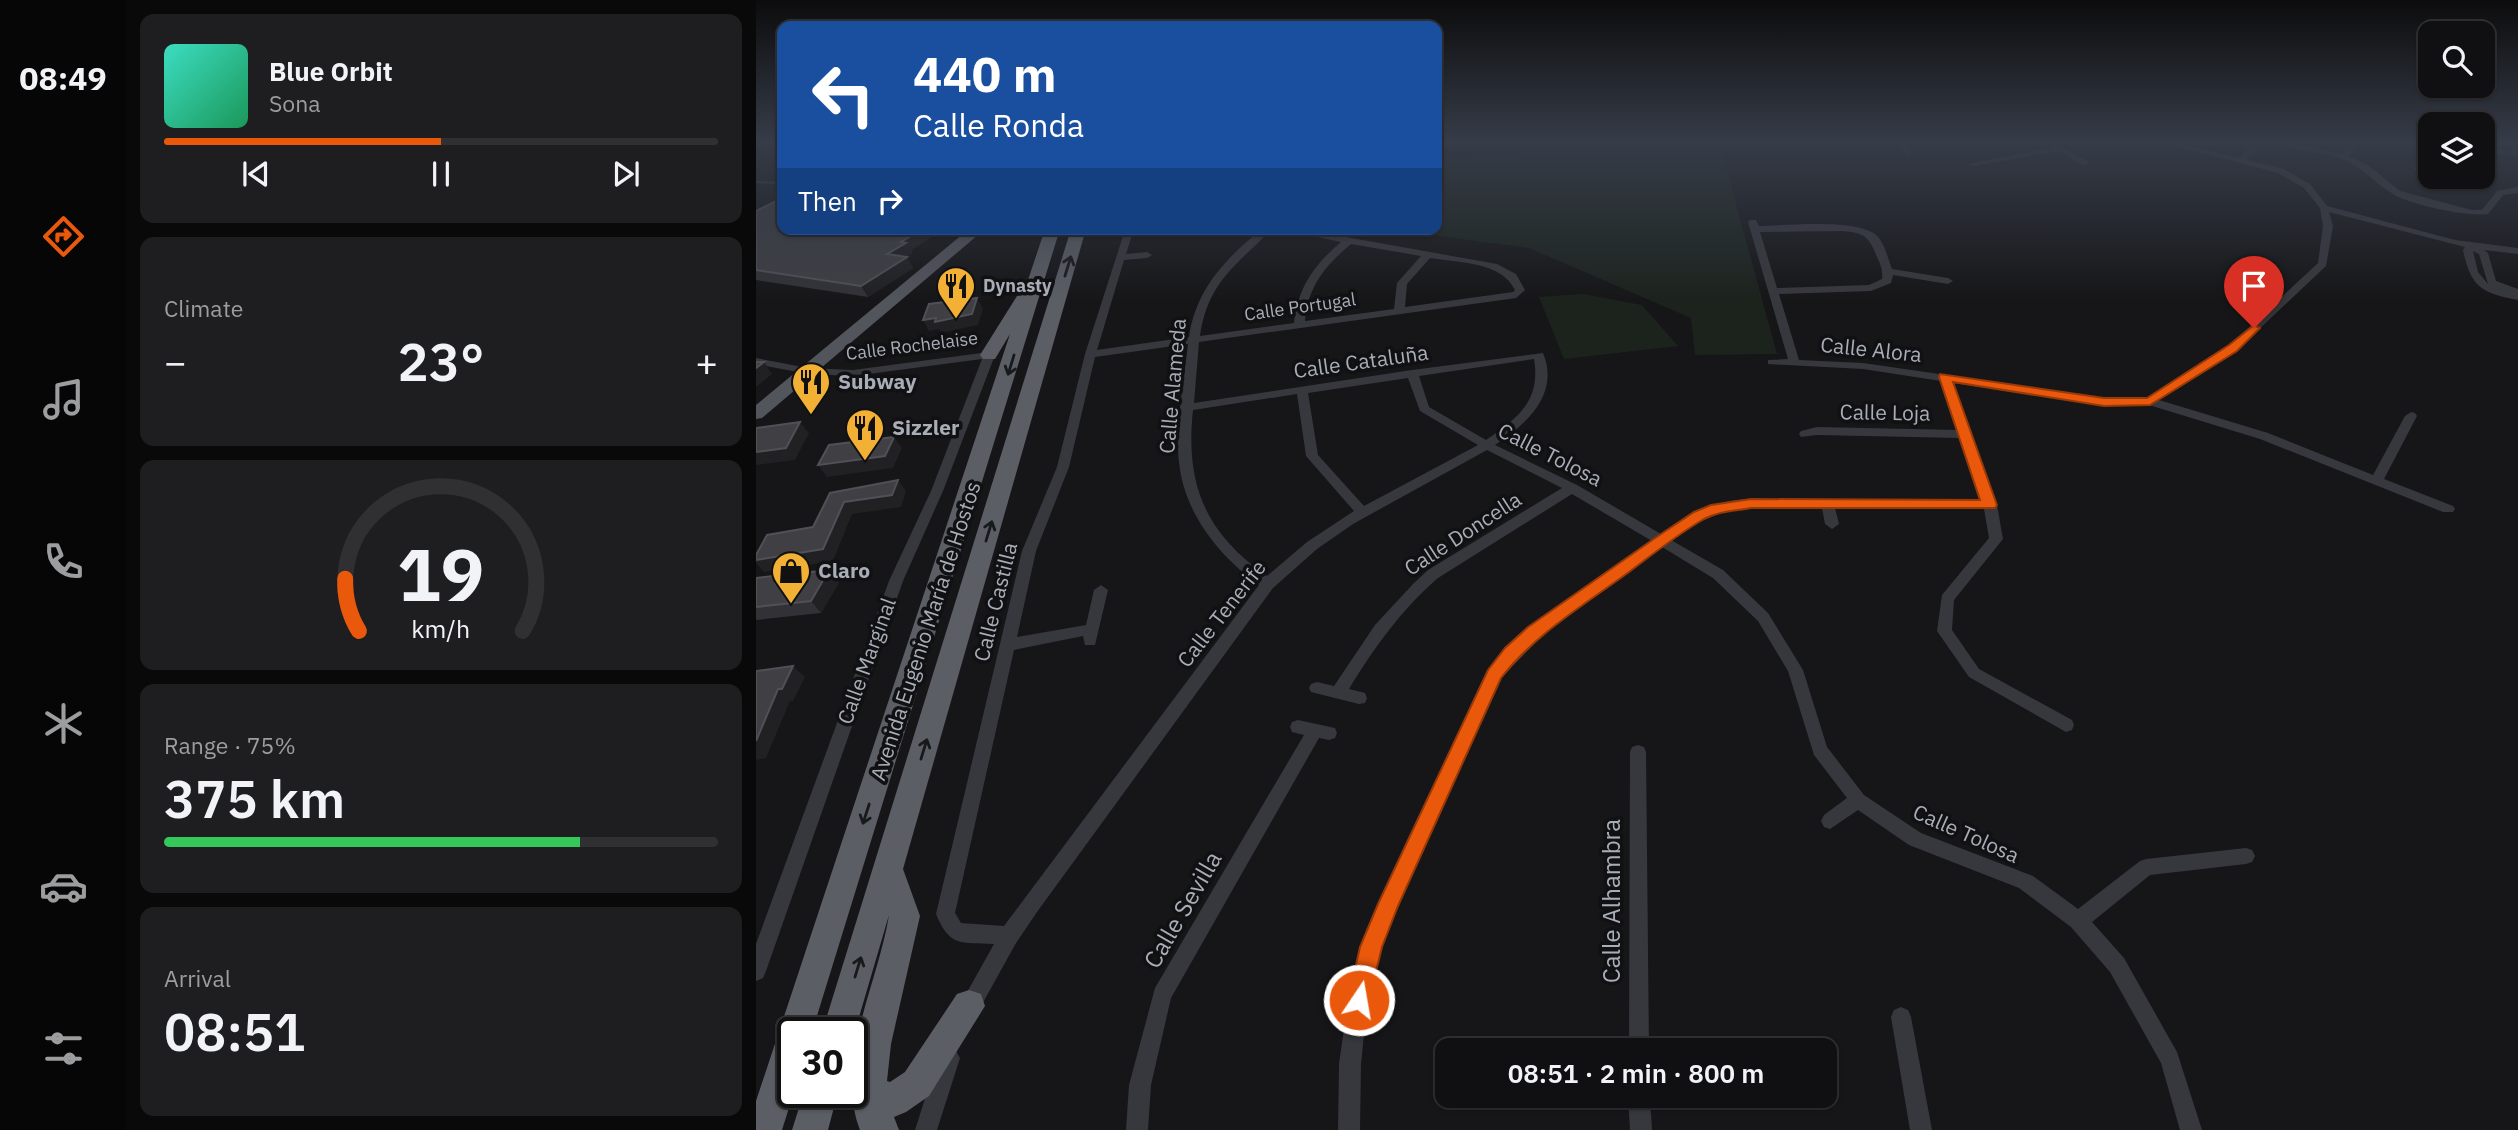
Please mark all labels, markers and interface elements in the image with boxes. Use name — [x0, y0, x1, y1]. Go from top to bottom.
map controls — [2418, 21, 2495, 189]
button: search — [2418, 21, 2495, 98]
text: 440 m — [913, 42, 1057, 105]
icon: left — [798, 49, 889, 140]
text: Blue Orbit — [269, 54, 393, 88]
text: 08:49 — [19, 57, 107, 99]
text: Sona — [269, 88, 321, 118]
text: Calle Ronda — [913, 104, 1084, 146]
button: layers — [2418, 112, 2495, 189]
icon: previous — [237, 155, 275, 193]
icon: pause — [422, 155, 460, 193]
icon: next — [607, 155, 645, 193]
icon: right — [871, 182, 909, 220]
text: Then — [798, 184, 857, 218]
icon: directions — [39, 212, 88, 261]
one-way arrow — [1063, 256, 1076, 278]
pin — [2224, 256, 2284, 328]
restaurant icon: Dynasty — [935, 265, 977, 320]
icon: arrive — [2235, 267, 2273, 305]
place label: Dynasty — [983, 274, 1052, 297]
street label: Calle Portugal — [1243, 287, 1357, 326]
text: Climate — [164, 293, 243, 323]
street label: Calle Alameda — [1152, 317, 1192, 455]
street label: Calle Rochelaise — [845, 326, 979, 365]
text: 23° — [398, 328, 484, 395]
street label: Calle Alora — [1819, 330, 1923, 368]
text: − — [164, 337, 187, 386]
text: + — [695, 337, 718, 386]
street label: Calle Cataluña — [1292, 338, 1430, 384]
one-way arrow — [1004, 353, 1017, 375]
restaurant icon: Subway — [790, 361, 832, 416]
place label: Subway — [838, 367, 917, 395]
icon: music — [39, 375, 88, 424]
street label: Calle Loja — [1839, 397, 1931, 427]
restaurant icon: Sizzler — [844, 407, 886, 462]
place label: Sizzler — [892, 413, 960, 441]
street label: Calle Tolosa — [1494, 416, 1607, 492]
street label: Avenida Eugenio María de Hostos — [863, 478, 987, 784]
street label: Calle Doncella — [1398, 485, 1526, 581]
one-way arrow — [983, 521, 996, 543]
text: 19 — [397, 526, 485, 621]
icon: phone — [39, 537, 88, 586]
street label: Calle Castilla — [967, 539, 1023, 664]
shop icon: Claro — [770, 550, 812, 605]
street label: Calle Tenerife — [1170, 554, 1272, 673]
place label: Claro — [818, 556, 870, 584]
street label: Calle Marginal — [830, 593, 902, 728]
text: km/h — [412, 612, 470, 645]
icon: climate — [39, 699, 88, 748]
text: Range · 75% — [164, 730, 296, 760]
one-way arrow — [918, 738, 931, 760]
text: 375 km — [164, 765, 345, 832]
street label: Calle Tolosa — [1909, 797, 2024, 869]
one-way arrow — [859, 803, 871, 825]
street label: Calle Alhambra — [1595, 819, 1627, 983]
street label: Calle Sevilla — [1136, 845, 1229, 974]
icon: car — [39, 862, 88, 911]
one-way arrow — [853, 956, 866, 978]
text: Arrival — [164, 963, 231, 993]
position arrow — [1322, 963, 1396, 1037]
text: 08:51 — [164, 998, 305, 1065]
speed limit sign: 30 — [777, 1017, 868, 1108]
icon: filters — [39, 1024, 88, 1073]
text: 08:51 · 2 min · 800 m — [1508, 1056, 1764, 1090]

